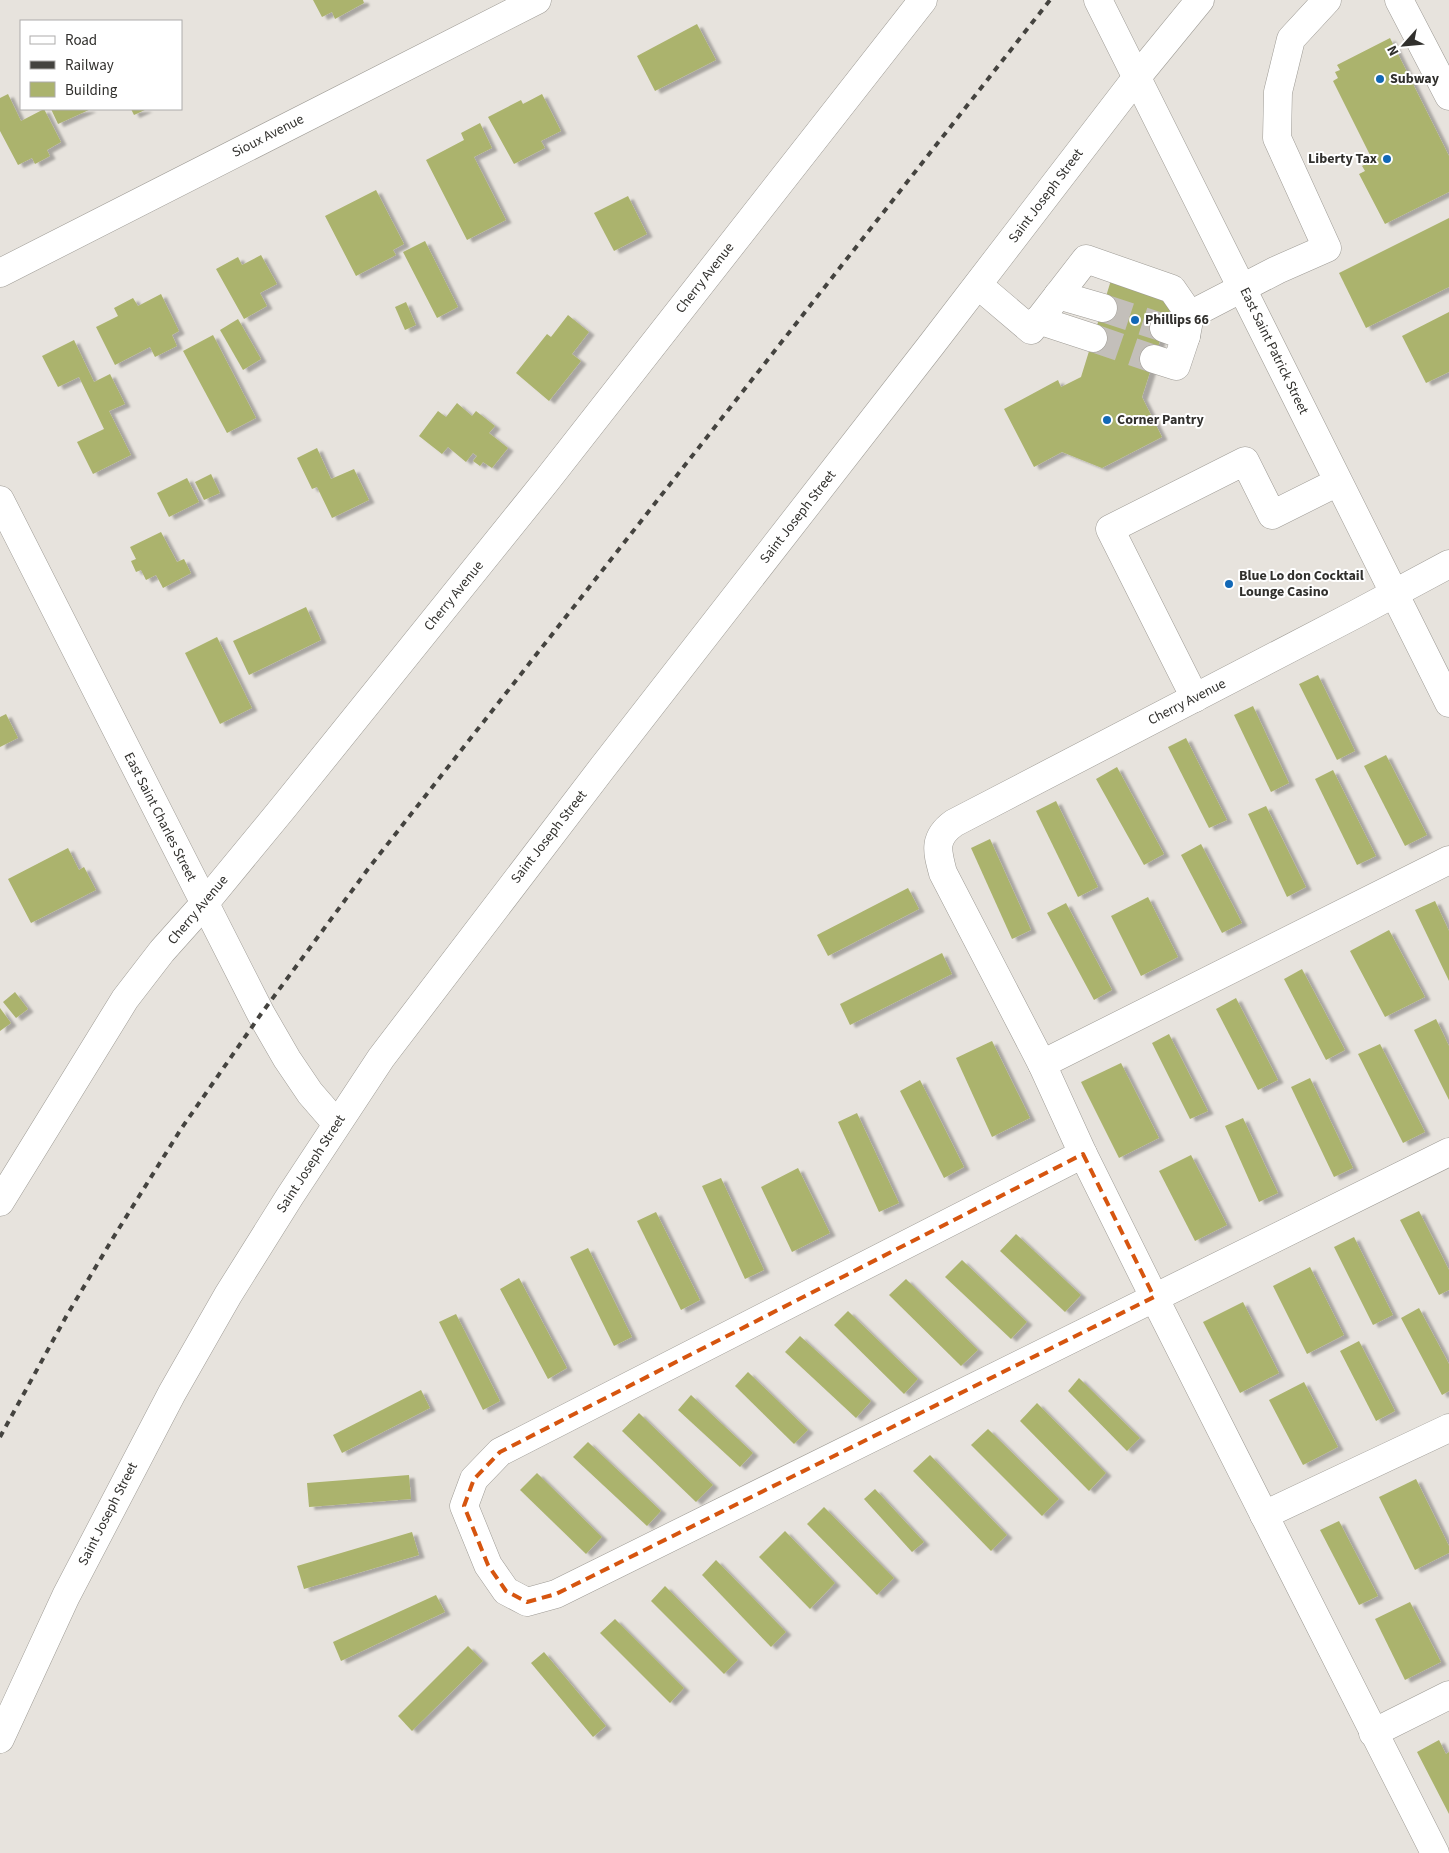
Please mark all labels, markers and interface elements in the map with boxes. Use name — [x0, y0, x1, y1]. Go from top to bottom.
legend — [20, 20, 182, 110]
north arrow — [1379, 20, 1429, 70]
text: Road — [65, 30, 97, 51]
text: N — [1382, 42, 1404, 59]
text: Railway — [65, 55, 114, 76]
place label: Subway — [1390, 69, 1440, 89]
marker: Subway — [1374, 73, 1386, 85]
text: Building — [65, 80, 118, 101]
street label: Sioux Avenue — [229, 109, 307, 163]
street label: Saint Joseph Street — [1004, 144, 1088, 247]
place label: Liberty Tax — [1308, 149, 1377, 169]
marker: Liberty Tax — [1381, 153, 1393, 165]
street label: Cherry Avenue — [671, 238, 739, 318]
street label: East Saint Patrick Street — [1235, 284, 1314, 418]
place label: Phillips 66 — [1145, 310, 1209, 330]
marker: Phillips 66 — [1129, 314, 1141, 326]
place label: Corner Pantry — [1117, 410, 1204, 430]
marker: Corner Pantry — [1101, 414, 1113, 426]
street label: Saint Joseph Street — [755, 466, 841, 568]
street label: Cherry Avenue — [419, 557, 489, 635]
place label: Blue Lo don Cocktail Lounge Casino — [1239, 566, 1364, 602]
marker: Blue Lo don Cocktail Lounge Casino — [1223, 578, 1235, 590]
street label: Cherry Avenue — [1145, 674, 1230, 730]
street label: East Saint Charles Street — [119, 749, 201, 885]
street label: Saint Joseph Street — [506, 786, 592, 888]
street label: Cherry Avenue — [163, 871, 233, 949]
street label: Saint Joseph Street — [272, 1111, 350, 1217]
street label: Saint Joseph Street — [73, 1459, 143, 1569]

